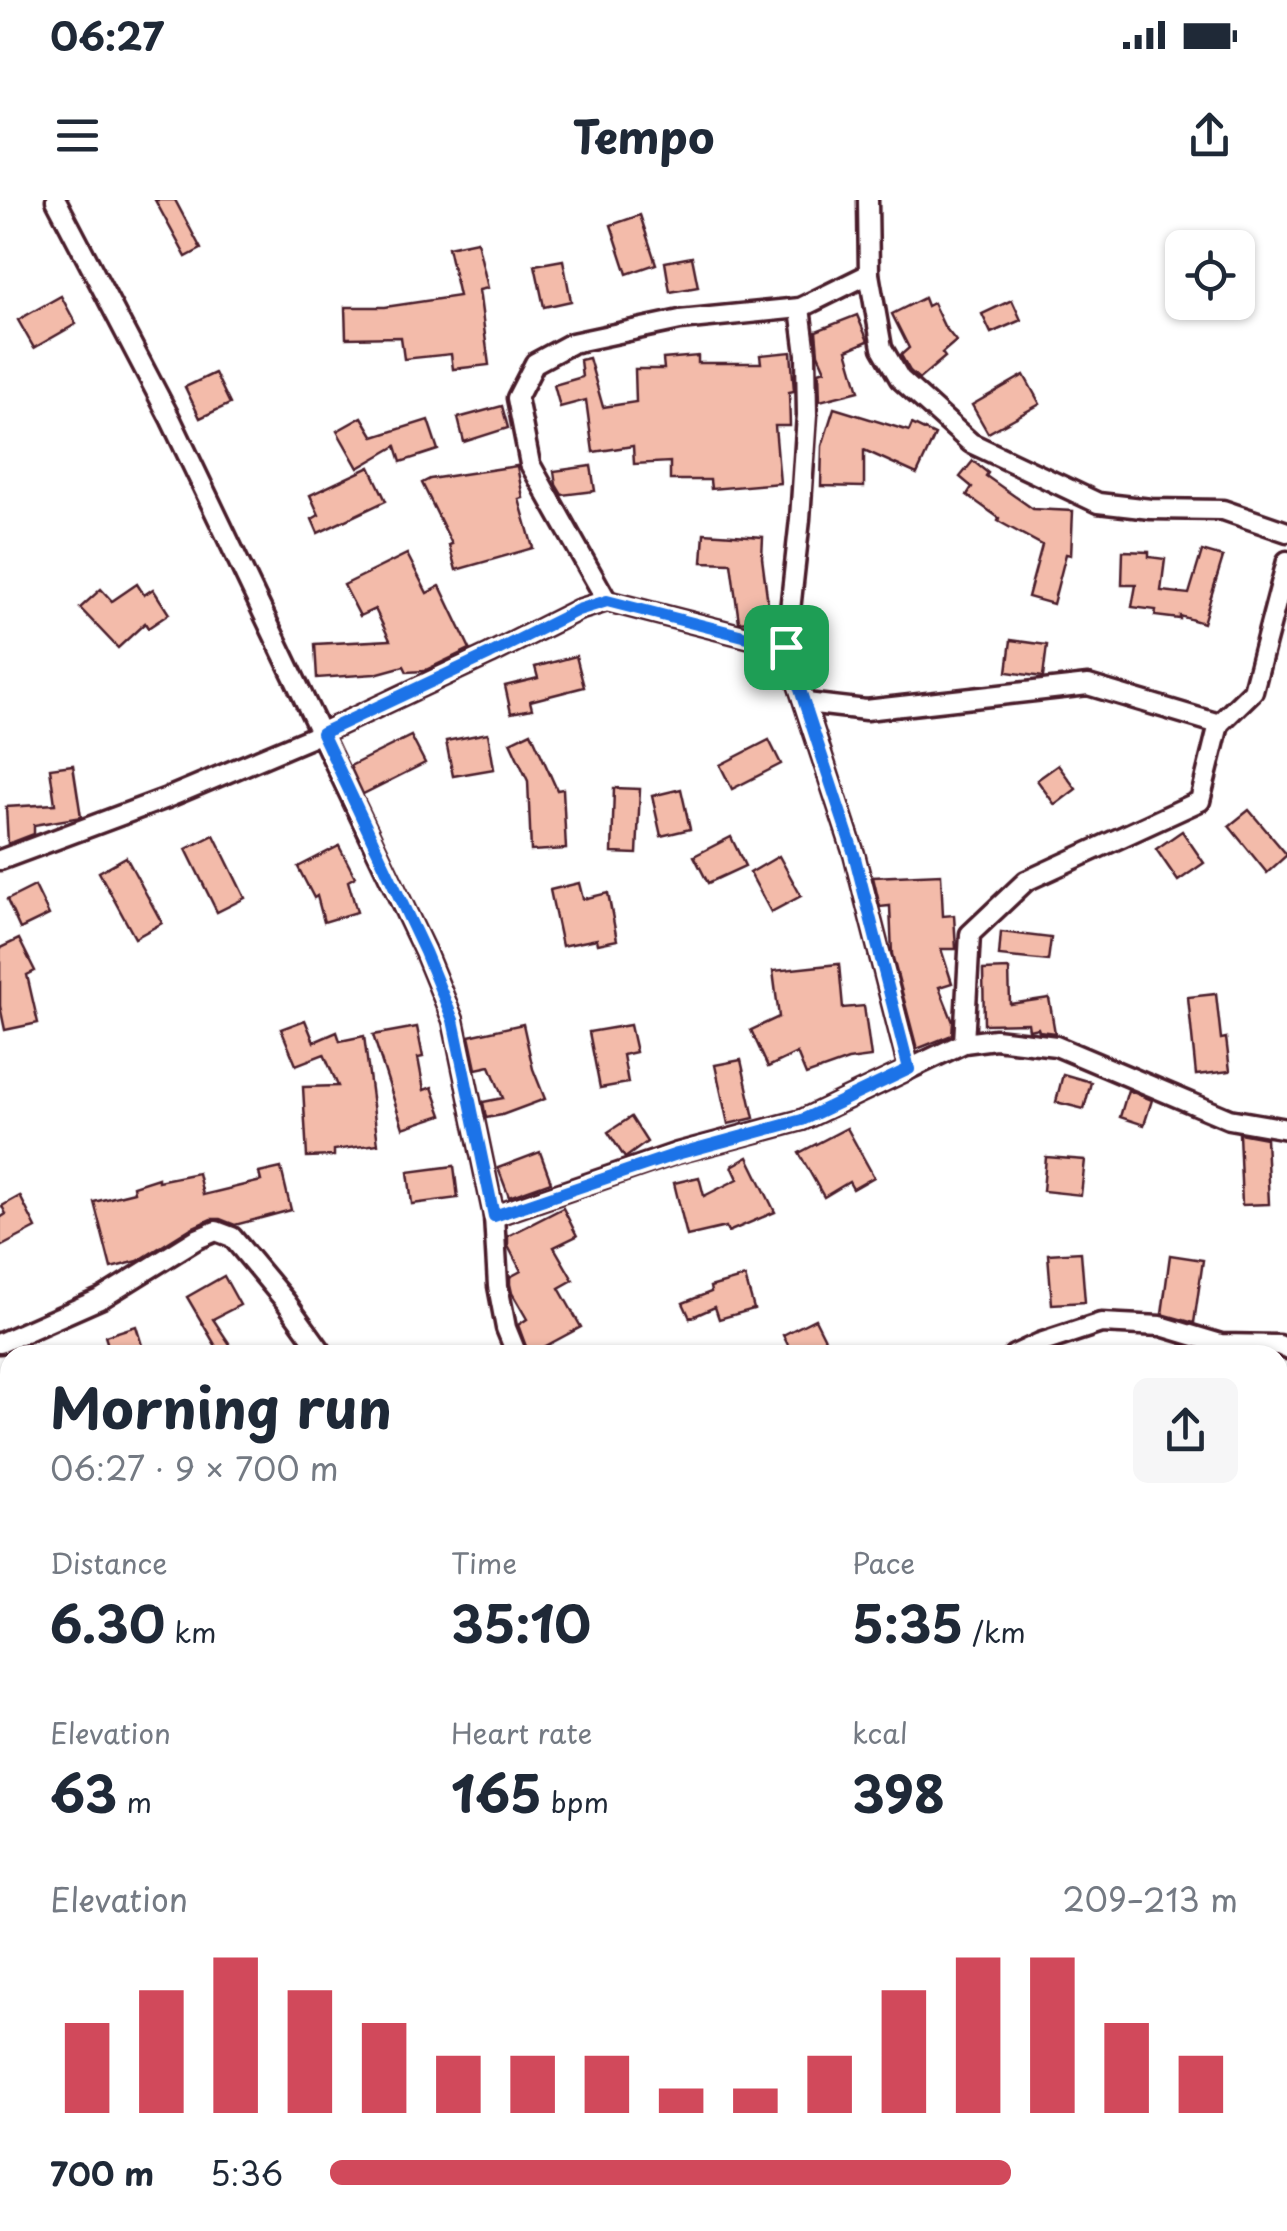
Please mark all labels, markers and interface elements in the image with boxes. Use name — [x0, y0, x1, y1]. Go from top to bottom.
text: 06:27 — [50, 7, 164, 64]
text: Tempo — [572, 101, 715, 169]
icon: menu — [50, 108, 105, 163]
icon: share — [1182, 108, 1237, 163]
map controls — [1165, 230, 1255, 320]
button: locate — [1165, 230, 1255, 320]
pin — [744, 605, 829, 690]
icon: arrive — [759, 620, 814, 675]
text: Morning run — [50, 1365, 392, 1448]
button: share — [1133, 1378, 1238, 1483]
text: 06:27 · 9 × 700 m — [50, 1444, 339, 1492]
text: Distance — [50, 1541, 168, 1584]
text: Time — [451, 1541, 517, 1584]
text: Pace — [852, 1541, 915, 1584]
text: 6.30 — [50, 1584, 165, 1660]
text: 35:10 — [451, 1584, 591, 1660]
text: 5:35 — [852, 1584, 963, 1660]
text: km — [165, 1610, 216, 1653]
text: /km — [963, 1610, 1026, 1653]
text: Elevation — [50, 1711, 171, 1754]
text: Heart rate — [451, 1711, 592, 1754]
text: kcal — [852, 1711, 908, 1754]
text: 63 — [50, 1754, 117, 1830]
text: 165 — [451, 1754, 542, 1830]
text: 398 — [852, 1754, 945, 1830]
text: m — [117, 1780, 152, 1823]
text: bpm — [542, 1780, 609, 1823]
text: Elevation — [50, 1875, 188, 1923]
text: 209–213 m — [1062, 1875, 1238, 1923]
text: 700 m — [50, 2149, 154, 2197]
text: 5:36 — [210, 2149, 283, 2197]

